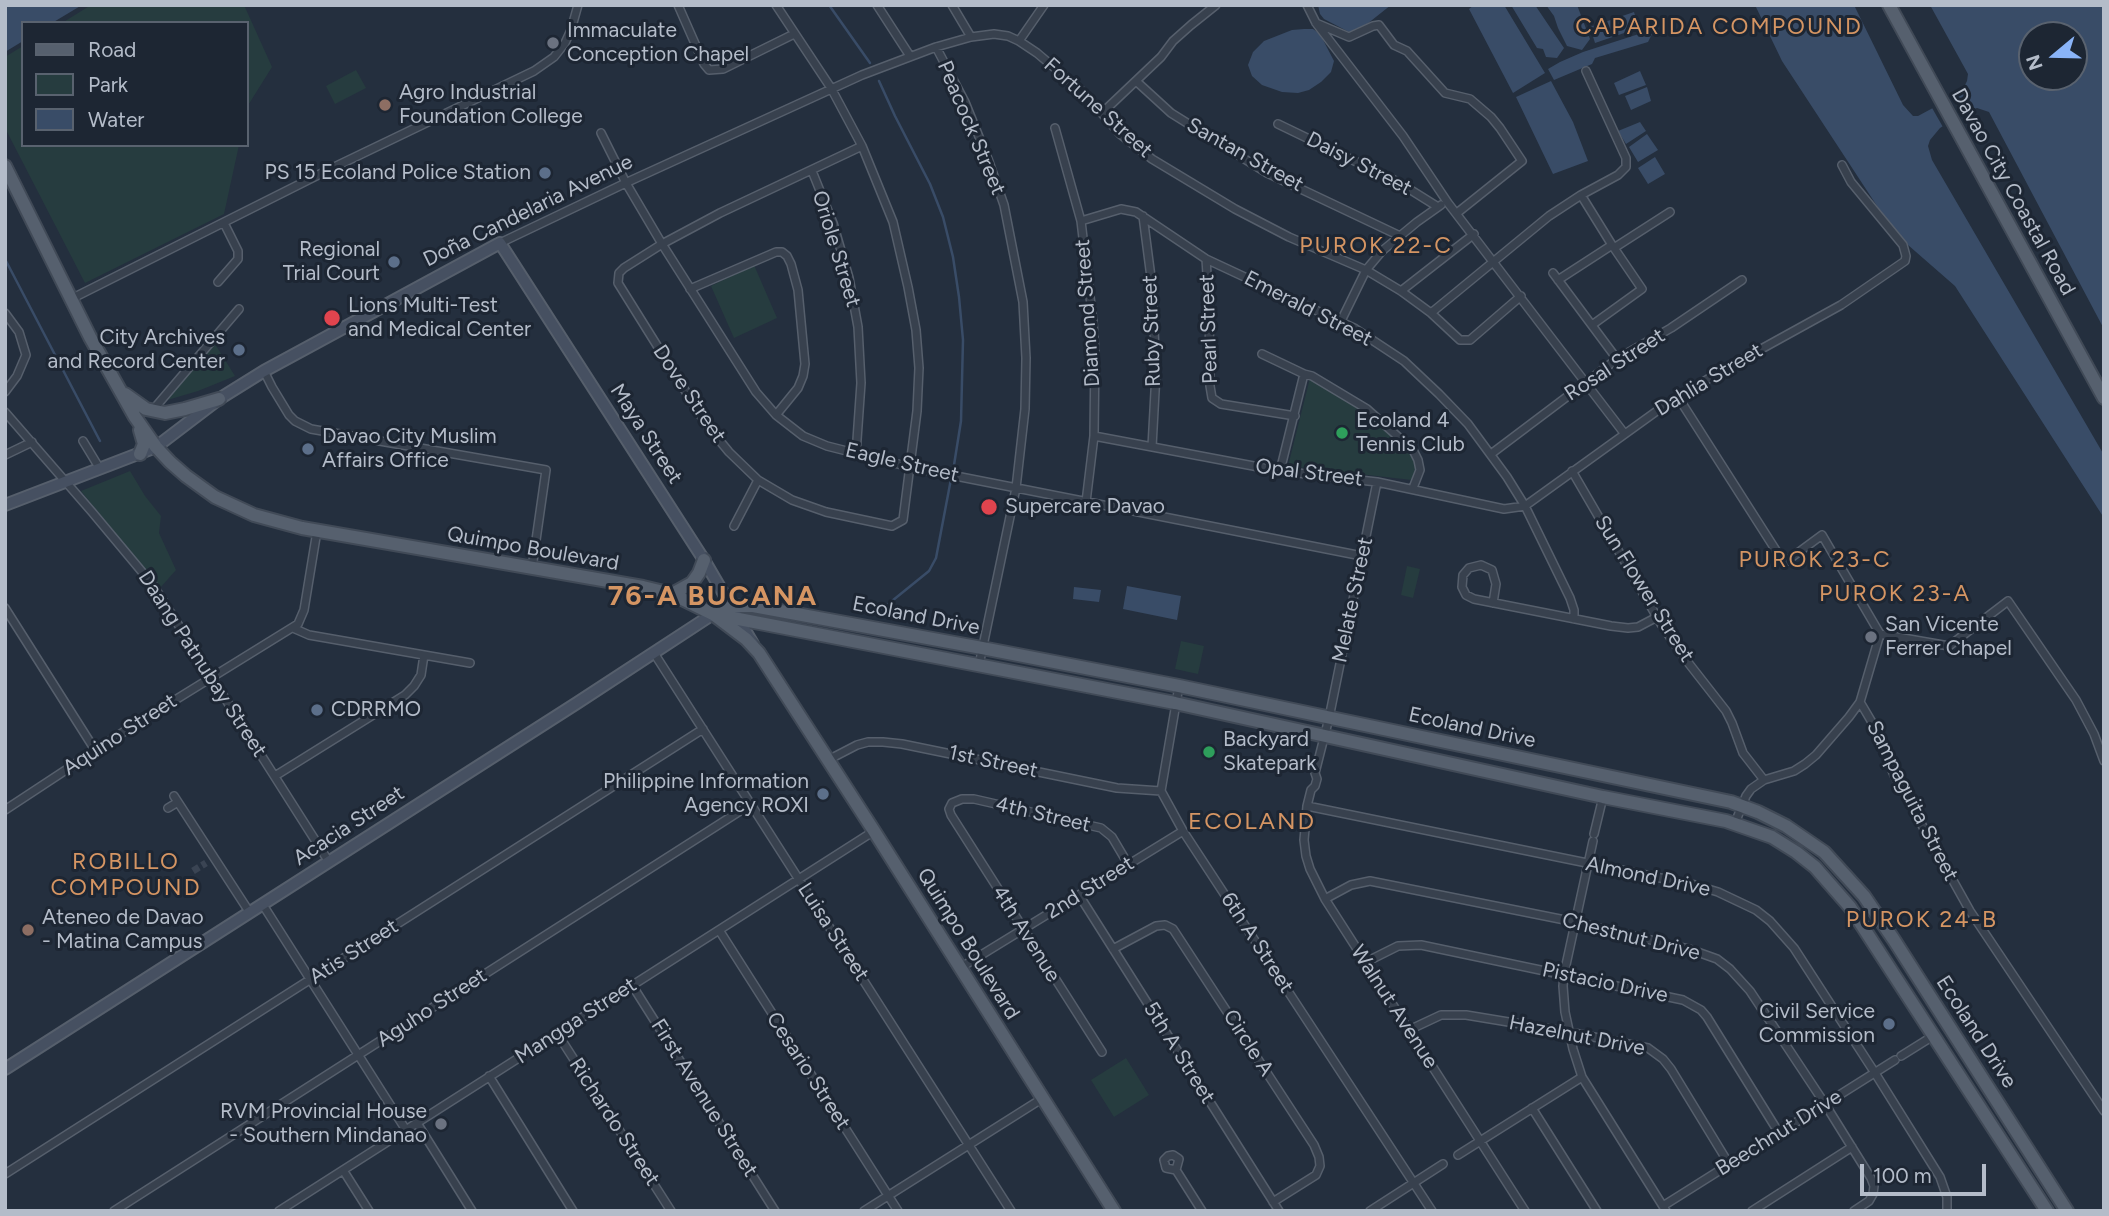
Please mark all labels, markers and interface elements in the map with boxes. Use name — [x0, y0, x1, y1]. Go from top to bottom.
district label: CAPARIDA COMPOUND — [1577, 13, 1861, 41]
place label: Immaculate Conception Chapel — [567, 18, 749, 68]
legend — [21, 21, 248, 147]
north arrow — [2018, 21, 2088, 91]
marker: Immaculate Conception Chapel — [545, 35, 561, 51]
text: Road — [88, 37, 136, 62]
text: N — [2021, 52, 2048, 73]
street label: Fortune Street — [1039, 53, 1157, 163]
street label: Peacock Street — [931, 57, 1011, 199]
text: Park — [88, 72, 128, 97]
place label: Agro Industrial Foundation College — [399, 80, 583, 130]
street label: Davao City Coastal Road — [1946, 84, 2080, 300]
marker: Agro Industrial Foundation College — [377, 97, 393, 113]
text: Water — [88, 107, 144, 132]
street label: Santan Street — [1182, 113, 1308, 197]
street label: Daisy Street — [1302, 127, 1416, 201]
street label: Doña Candelaria Avenue — [419, 149, 637, 273]
place label: PS 15 Ecoland Police Station — [264, 160, 531, 186]
marker: PS 15 Ecoland Police Station — [537, 165, 553, 181]
street label: Oriole Street — [806, 188, 866, 310]
district label: PUROK 22-C — [1301, 232, 1451, 260]
place label: Regional Trial Court — [283, 237, 380, 287]
street label: Diamond Street — [1070, 238, 1106, 388]
marker: Regional Trial Court — [386, 254, 402, 270]
street label: Emerald Street — [1240, 266, 1376, 352]
street label: Pearl Street — [1194, 274, 1224, 384]
street label: Ruby Street — [1137, 275, 1167, 387]
place label: Lions Multi-Test and Medical Center — [348, 293, 531, 343]
marker: Lions Multi-Test and Medical Center — [322, 308, 342, 328]
street label: Rosal Street — [1560, 323, 1670, 407]
place label: City Archives and Record Center — [48, 325, 225, 375]
street label: Dahlia Street — [1651, 338, 1767, 422]
street label: Dove Street — [647, 340, 731, 448]
marker: City Archives and Record Center — [231, 342, 247, 358]
street label: Maya Street — [604, 379, 688, 489]
place label: Ecoland 4 Tennis Club — [1356, 408, 1465, 458]
place label: Davao City Muslim Affairs Office — [322, 424, 497, 474]
marker: Ecoland 4 Tennis Club — [1334, 425, 1350, 441]
street label: Eagle Street — [843, 438, 961, 488]
marker: Davao City Muslim Affairs Office — [300, 441, 316, 457]
street label: Opal Street — [1254, 454, 1364, 492]
place label: Supercare Davao — [1005, 494, 1165, 520]
marker: Supercare Davao — [979, 497, 999, 517]
street label: Sun Flower Street — [1589, 511, 1699, 667]
street label: Quimpo Boulevard — [445, 521, 621, 577]
street label: Melate Street — [1327, 535, 1379, 665]
district label: PUROK 23-C — [1740, 546, 1890, 574]
street label: Daang Patnubay Street — [132, 566, 272, 762]
district label: 76-A BUCANA — [609, 580, 817, 614]
district label: PUROK 23-A — [1820, 580, 1970, 608]
street label: Ecoland Drive — [850, 591, 982, 641]
place label: San Vicente Ferrer Chapel — [1885, 612, 2012, 662]
marker: San Vicente Ferrer Chapel — [1863, 629, 1879, 645]
street label: Aquino Street — [58, 689, 182, 781]
place label: CDRRMO — [331, 697, 421, 723]
marker: CDRRMO — [309, 702, 325, 718]
street label: Ecoland Drive — [1406, 702, 1538, 754]
street label: Sampaguita Street — [1861, 717, 1963, 885]
place label: Backyard Skatepark — [1223, 727, 1316, 777]
street label: 1st Street — [946, 740, 1040, 784]
marker: Backyard Skatepark — [1201, 744, 1217, 760]
place label: Philippine Information Agency ROXI — [603, 769, 809, 819]
street label: Acacia Street — [289, 781, 409, 871]
marker: Philippine Information Agency ROXI — [815, 786, 831, 802]
street label: 4th Street — [993, 792, 1093, 838]
district label: ECOLAND — [1189, 808, 1315, 836]
district label: ROBILLO COMPOUND — [52, 848, 200, 902]
street label: 2nd Street — [1041, 851, 1139, 925]
street label: Almond Drive — [1583, 852, 1713, 902]
street label: Quimpo Boulevard — [911, 864, 1025, 1024]
street label: Luisa Street — [792, 878, 874, 986]
street label: 4th Avenue — [986, 881, 1066, 987]
street label: 6th A Street — [1215, 888, 1299, 998]
place label: Ateneo de Davao - Matina Campus — [42, 905, 204, 955]
district label: PUROK 24-B — [1847, 906, 1997, 934]
street label: Chestnut Drive — [1559, 908, 1703, 966]
street label: Atis Street — [305, 914, 403, 990]
marker: Ateneo de Davao - Matina Campus — [20, 922, 36, 938]
street label: Walnut Avenue — [1345, 941, 1443, 1073]
street label: Pistacio Drive — [1540, 957, 1670, 1009]
street label: Aguho Street — [372, 963, 492, 1053]
street label: Ecoland Drive — [1930, 971, 2022, 1093]
street label: Mangga Street — [511, 972, 641, 1070]
street label: 5th A Street — [1138, 998, 1220, 1108]
place label: Civil Service Commission — [1759, 999, 1875, 1049]
street label: Circle A — [1217, 1005, 1279, 1081]
street label: Cesario Street — [761, 1007, 855, 1135]
street label: Hazelnut Drive — [1507, 1010, 1647, 1062]
street label: First Avenue Street — [645, 1014, 763, 1182]
marker: Civil Service Commission — [1881, 1016, 1897, 1032]
street label: Richardo Street — [563, 1053, 665, 1191]
street label: Beechnut Drive — [1711, 1084, 1847, 1182]
place label: RVM Provincial House - Southern Mindanao — [220, 1099, 427, 1149]
marker: RVM Provincial House - Southern Mindanao — [433, 1116, 449, 1132]
scale bar — [1864, 1150, 1990, 1194]
text: 100 m — [1873, 1163, 1932, 1188]

